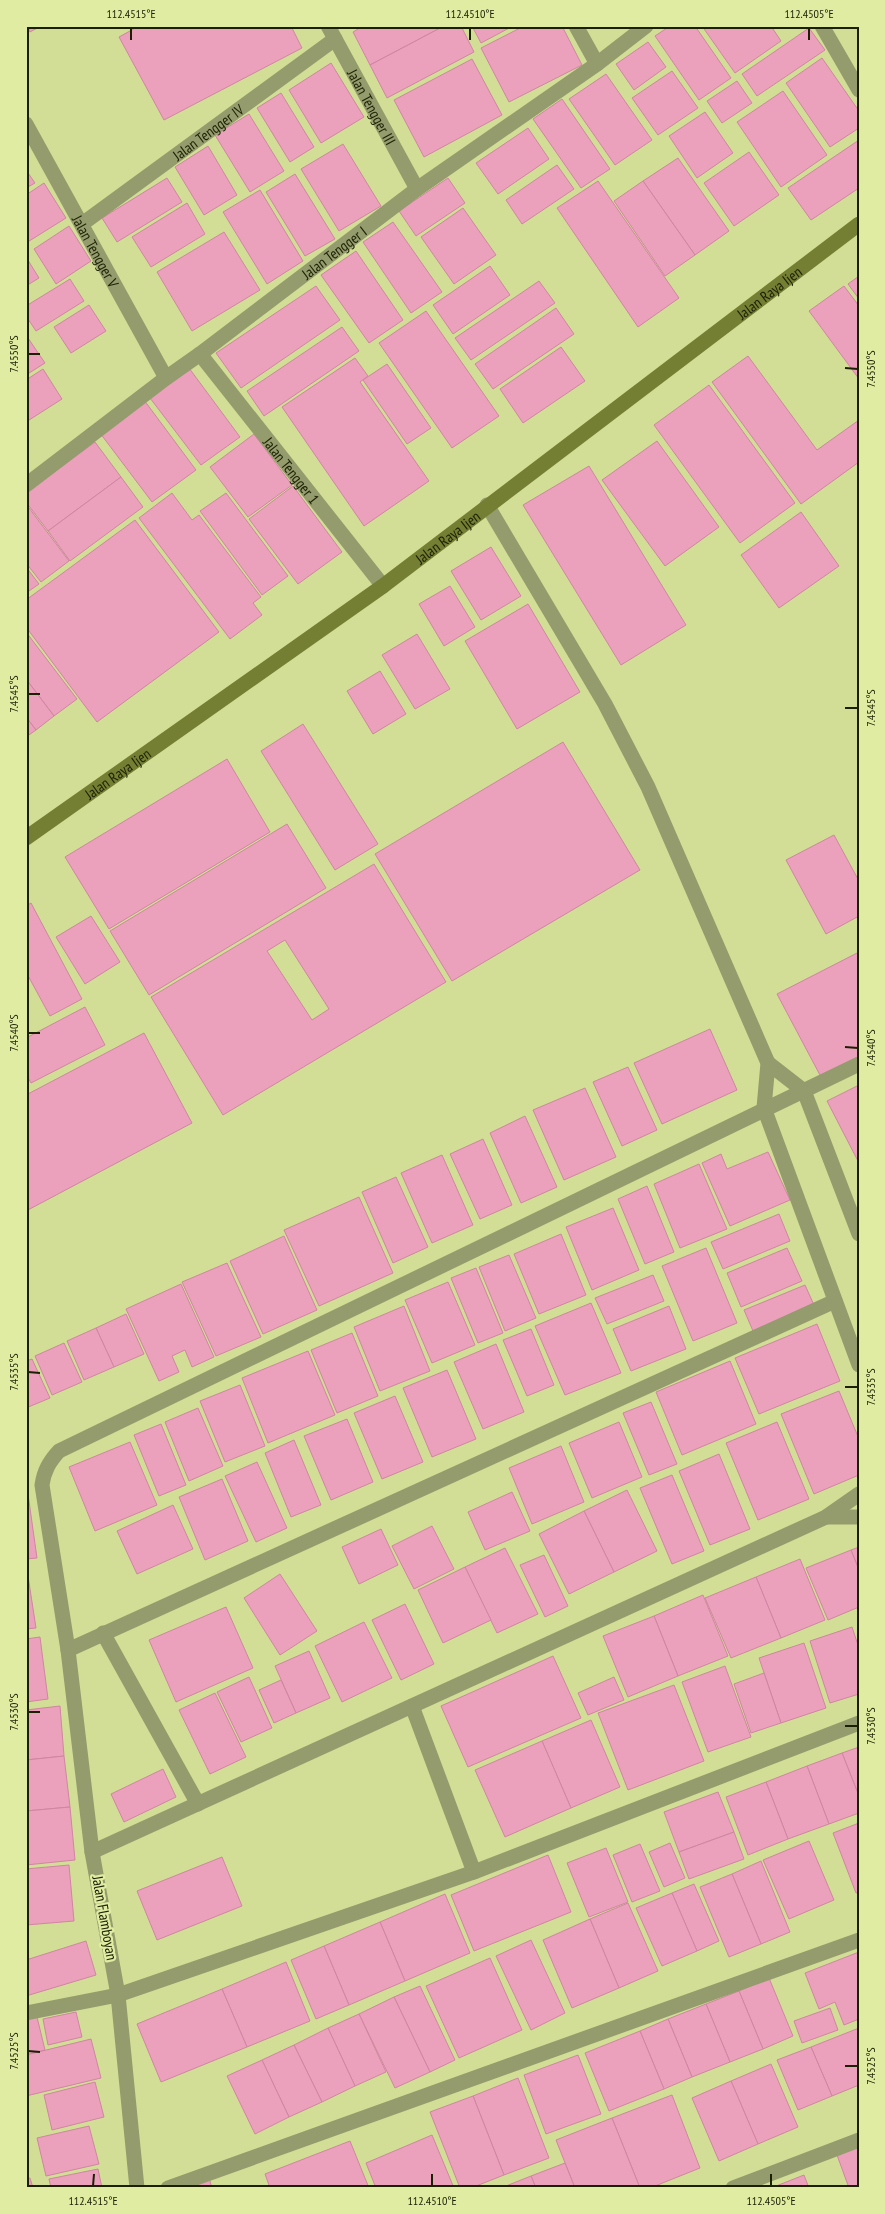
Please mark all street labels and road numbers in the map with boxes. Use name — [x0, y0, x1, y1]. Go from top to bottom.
street label: Jalan Tengger III — [343, 65, 400, 148]
street label: Jalan Tengger IV — [168, 100, 247, 165]
street label: Jalan Tengger V — [68, 211, 124, 290]
street label: Jalan Tengger I — [297, 221, 370, 284]
street label: Jalan Raya Ijen — [732, 262, 805, 324]
street label: Jalan Tengger 1 — [259, 432, 324, 507]
street label: Jalan Raya Ijen — [410, 506, 484, 568]
street label: Jalan Raya Ijen — [80, 744, 154, 804]
street label: Jalan Flamboyan — [88, 1873, 122, 1962]

